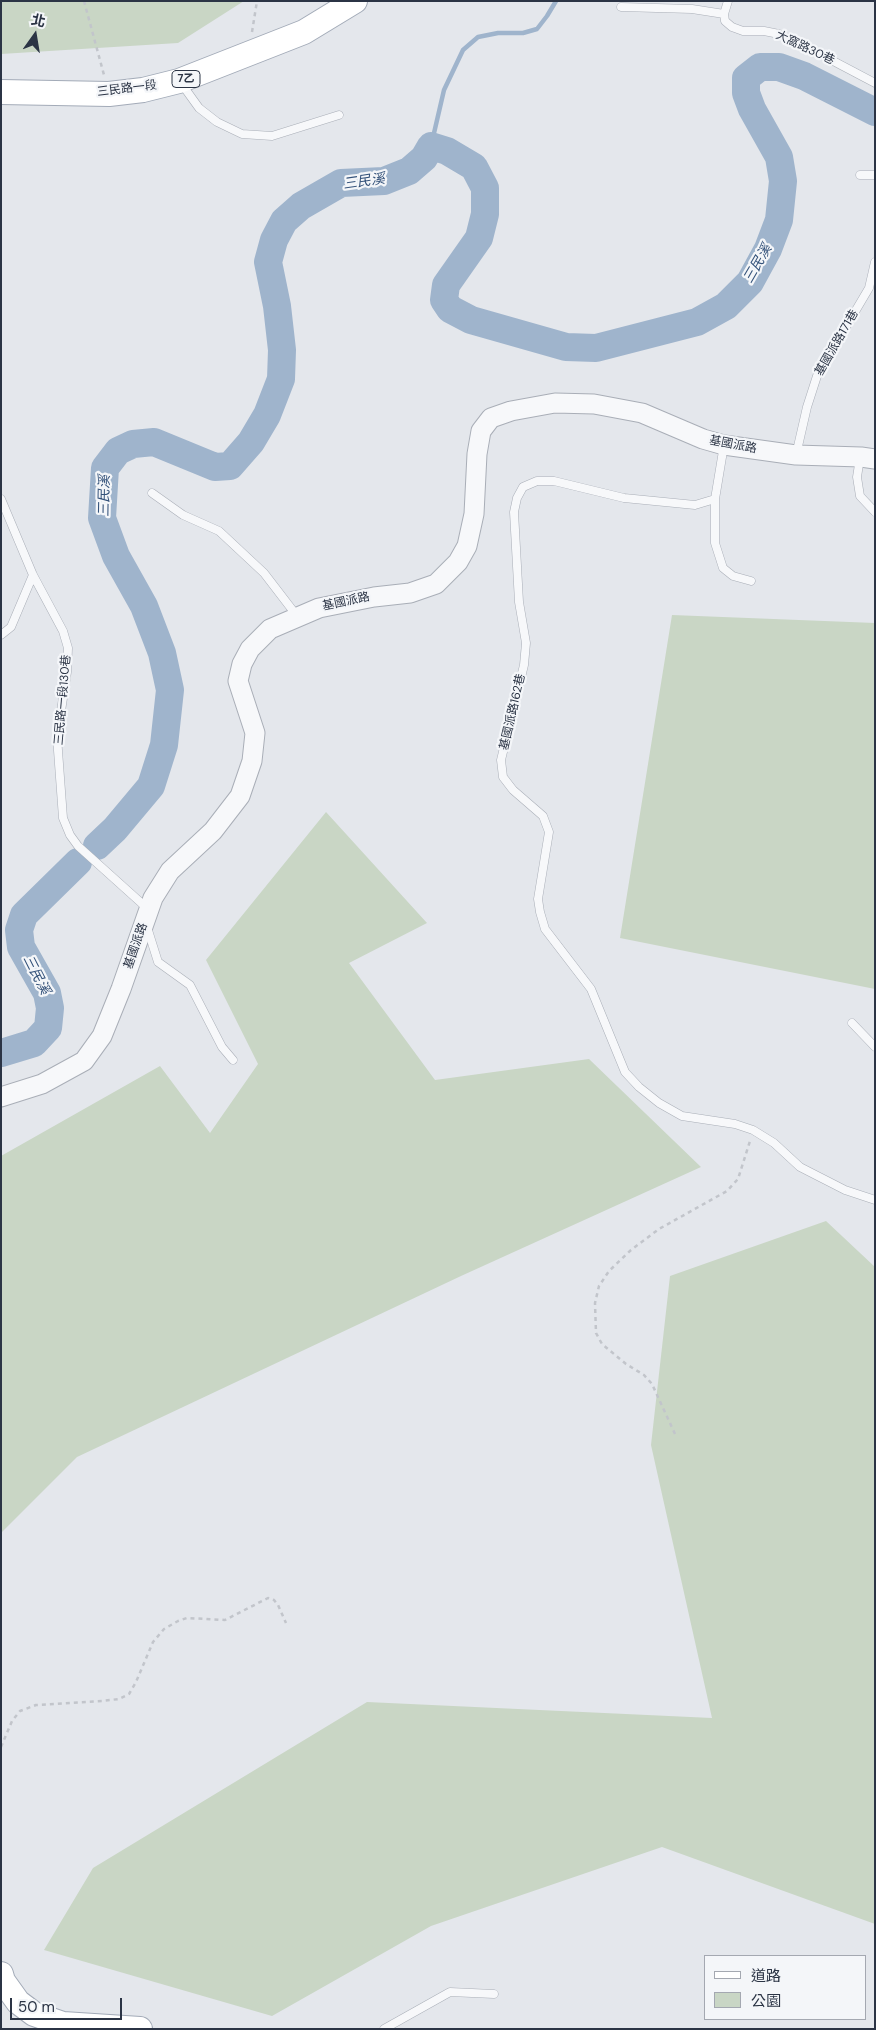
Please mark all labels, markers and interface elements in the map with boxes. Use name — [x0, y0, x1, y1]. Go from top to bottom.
north arrow — [10, 10, 60, 60]
text: 北 — [30, 10, 47, 31]
street label: 大窩路30巷 — [773, 28, 837, 68]
road number: 7乙 — [172, 70, 200, 88]
street label: 三民路一段 — [96, 78, 158, 100]
water label: 三民溪 — [342, 171, 386, 193]
water label: 三民溪 — [740, 242, 776, 286]
street label: 基國派路171巷 — [812, 307, 862, 379]
street label: 基國派路 — [708, 433, 758, 457]
water label: 三民溪 — [96, 475, 114, 517]
street label: 基國派路 — [321, 590, 371, 614]
street label: 三民路一段130巷 — [52, 654, 74, 746]
street label: 基國派路162巷 — [497, 672, 529, 752]
street label: 基國派路 — [121, 921, 151, 971]
water label: 三民溪 — [19, 952, 53, 998]
legend — [704, 1955, 866, 2020]
text: 道路 — [751, 1966, 781, 1986]
scale bar — [12, 1988, 125, 2020]
text: 公園 — [751, 1991, 781, 2011]
text: 50 m — [18, 1997, 55, 2017]

